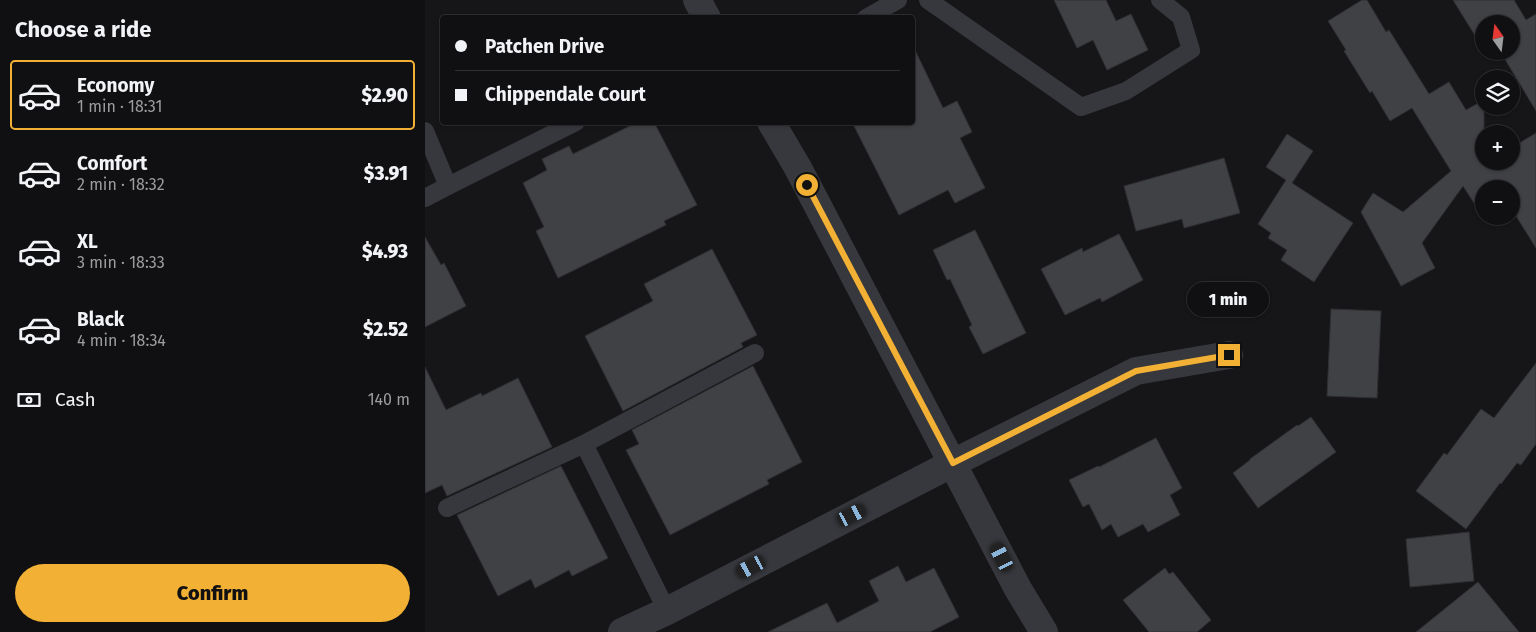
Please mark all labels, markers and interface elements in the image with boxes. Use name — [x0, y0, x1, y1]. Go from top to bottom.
north arrow — [1475, 15, 1520, 60]
map controls — [1475, 15, 1520, 225]
text: Choose a ride — [15, 16, 151, 43]
text: Patchen Drive — [485, 35, 604, 58]
button: layers — [1475, 70, 1520, 115]
icon: car — [17, 73, 62, 118]
text: Economy — [77, 74, 154, 97]
text: Chippendale Court — [485, 83, 646, 106]
text: $2.90 — [361, 84, 408, 107]
text: 1 min · 18:31 — [77, 97, 162, 116]
button: + — [1475, 125, 1520, 170]
icon: car — [17, 151, 62, 196]
text: Comfort — [77, 152, 147, 175]
text: $3.91 — [364, 162, 408, 185]
route start — [796, 174, 818, 196]
text: 2 min · 18:32 — [77, 175, 165, 194]
button: − — [1475, 180, 1520, 225]
icon: car — [17, 229, 62, 274]
text: XL — [77, 230, 98, 253]
text: $4.93 — [362, 240, 408, 263]
text: 3 min · 18:33 — [77, 253, 165, 272]
callout: 1 min — [1188, 282, 1270, 318]
text: 1 min — [1209, 290, 1247, 309]
icon: car — [17, 307, 62, 352]
text: Black — [77, 308, 124, 331]
text: $2.52 — [363, 318, 408, 341]
text: 4 min · 18:34 — [77, 331, 166, 350]
route end — [1218, 344, 1240, 366]
icon: cash — [15, 386, 43, 414]
text: Cash — [55, 388, 96, 411]
text: 140 m — [368, 390, 410, 409]
car — [835, 502, 868, 528]
car — [988, 540, 1015, 574]
car — [734, 553, 767, 581]
button: Confirm — [15, 564, 410, 622]

